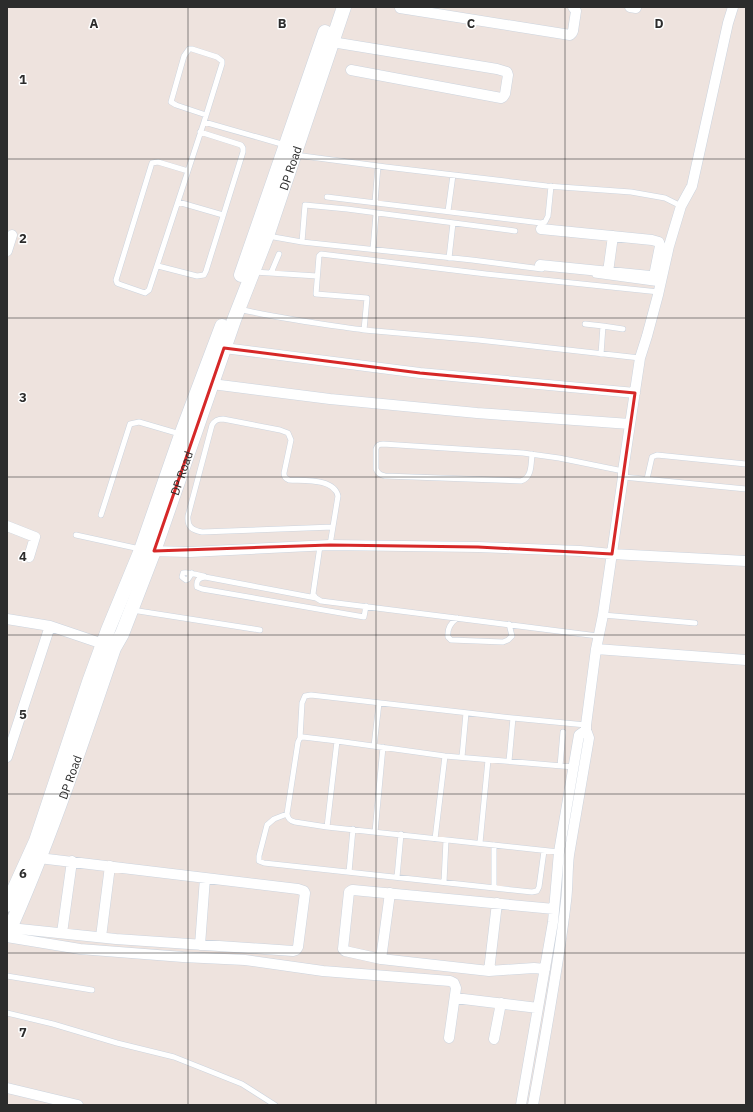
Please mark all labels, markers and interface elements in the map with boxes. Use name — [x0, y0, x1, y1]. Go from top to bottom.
text: A — [90, 15, 99, 32]
text: B — [278, 15, 287, 32]
text: C — [467, 15, 476, 32]
text: D — [654, 15, 664, 32]
text: 1 — [19, 71, 27, 88]
street label: DP Road — [275, 144, 304, 192]
text: 2 — [19, 230, 27, 247]
text: 3 — [19, 389, 27, 406]
street label: DP Road — [166, 449, 196, 497]
text: 4 — [19, 548, 27, 565]
text: 5 — [19, 706, 27, 723]
street label: DP Road — [55, 753, 84, 801]
text: 6 — [19, 865, 27, 882]
text: 7 — [19, 1024, 27, 1041]

